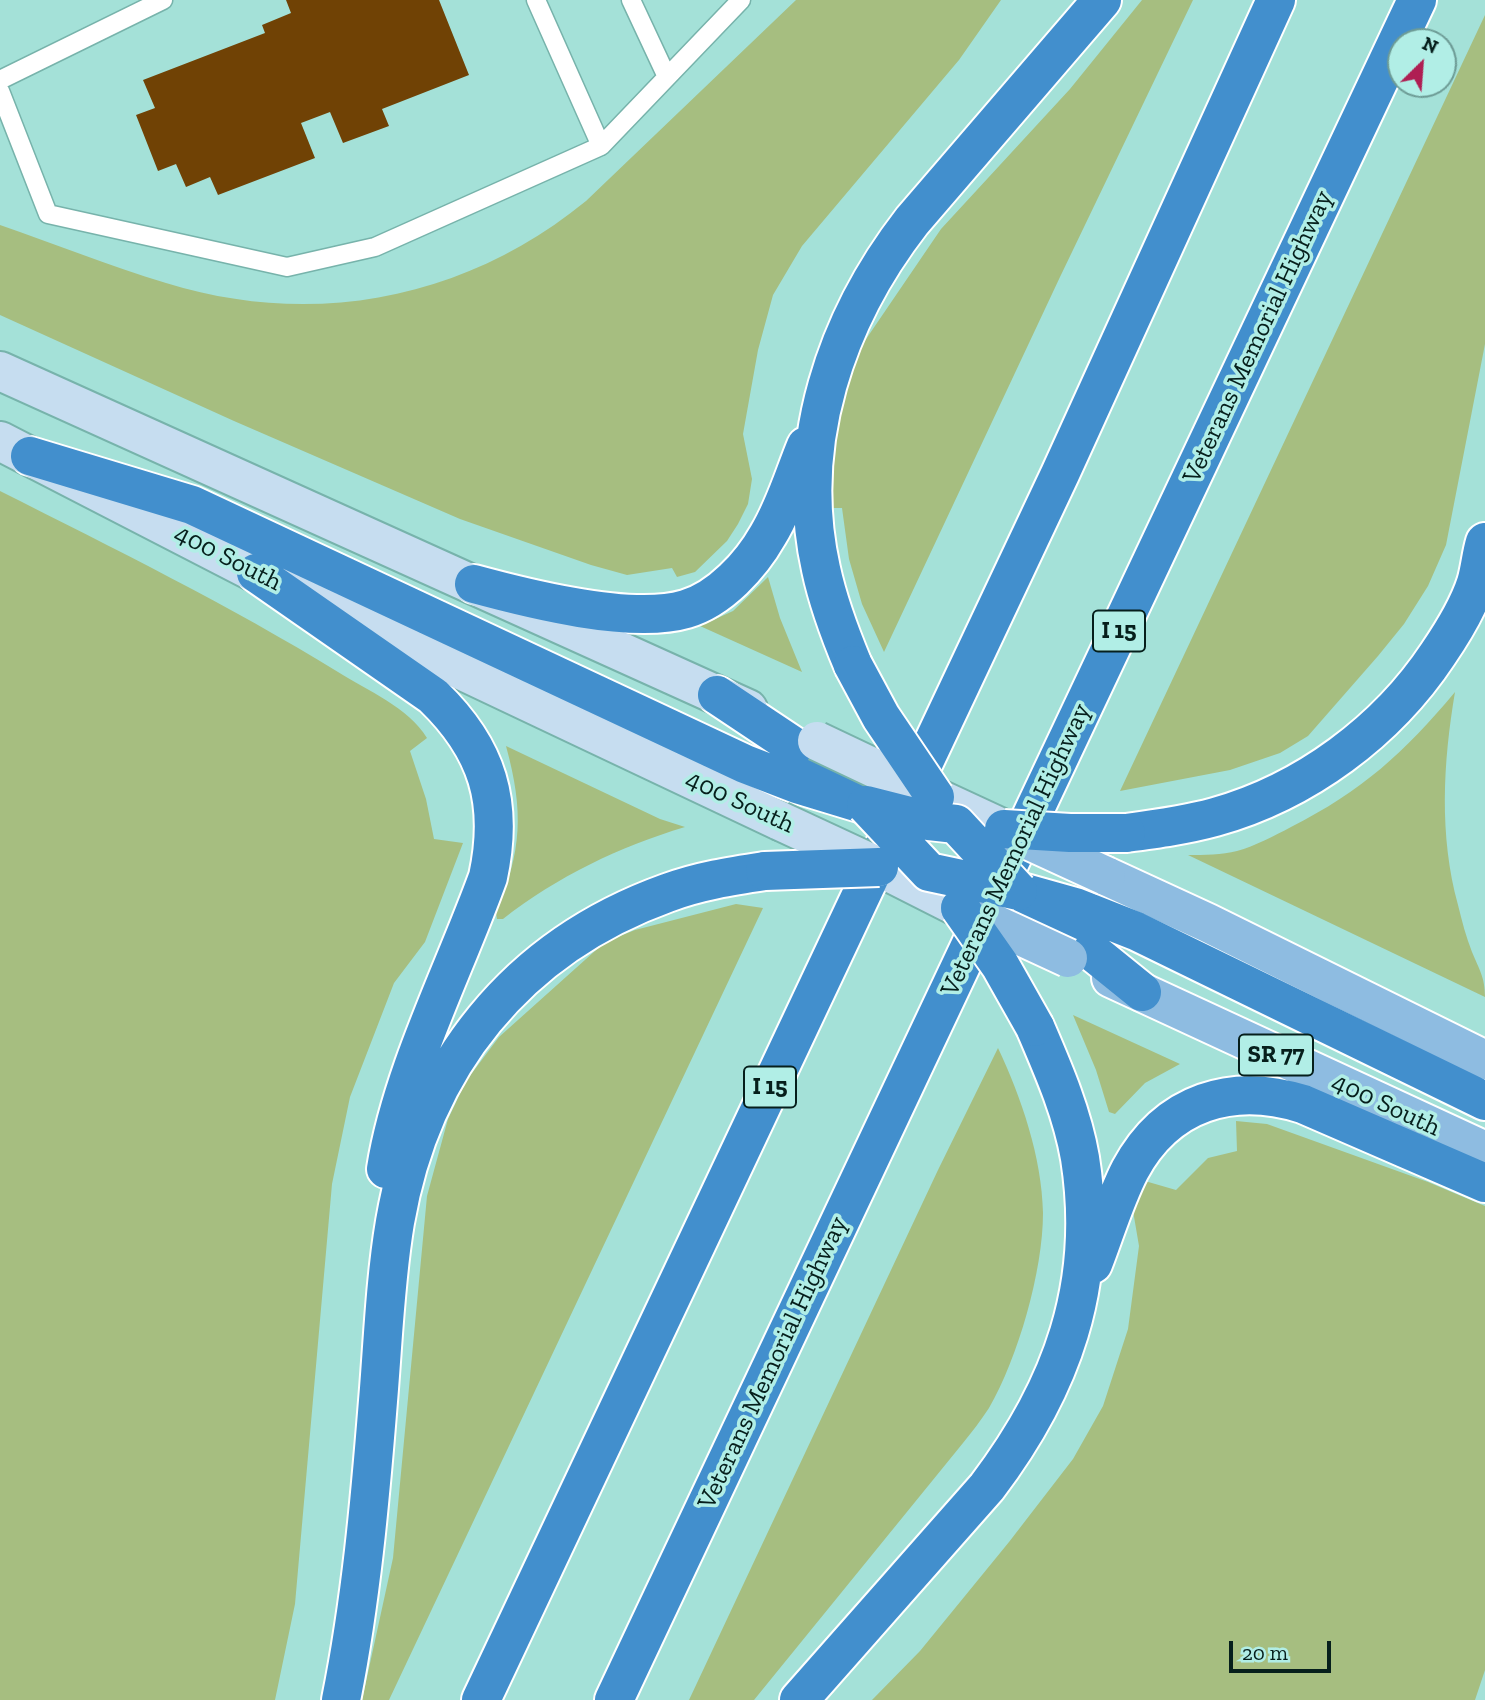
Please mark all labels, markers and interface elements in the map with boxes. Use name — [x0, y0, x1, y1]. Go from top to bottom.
north arrow — [1387, 28, 1457, 98]
text: N — [1419, 32, 1442, 59]
street label: Veterans Memorial Highway — [1176, 186, 1340, 488]
street label: 400 South — [169, 518, 287, 598]
road number: I 15 — [1093, 610, 1145, 652]
street label: Veterans Memorial Highway — [934, 699, 1098, 1001]
street label: 400 South — [681, 763, 799, 841]
road number: SR 77 — [1239, 1035, 1313, 1076]
road number: I 15 — [744, 1066, 796, 1107]
street label: 400 South — [1327, 1066, 1445, 1144]
street label: Veterans Memorial Highway — [691, 1212, 855, 1514]
scale bar — [1233, 1626, 1334, 1670]
text: 20 m — [1242, 1640, 1288, 1665]

